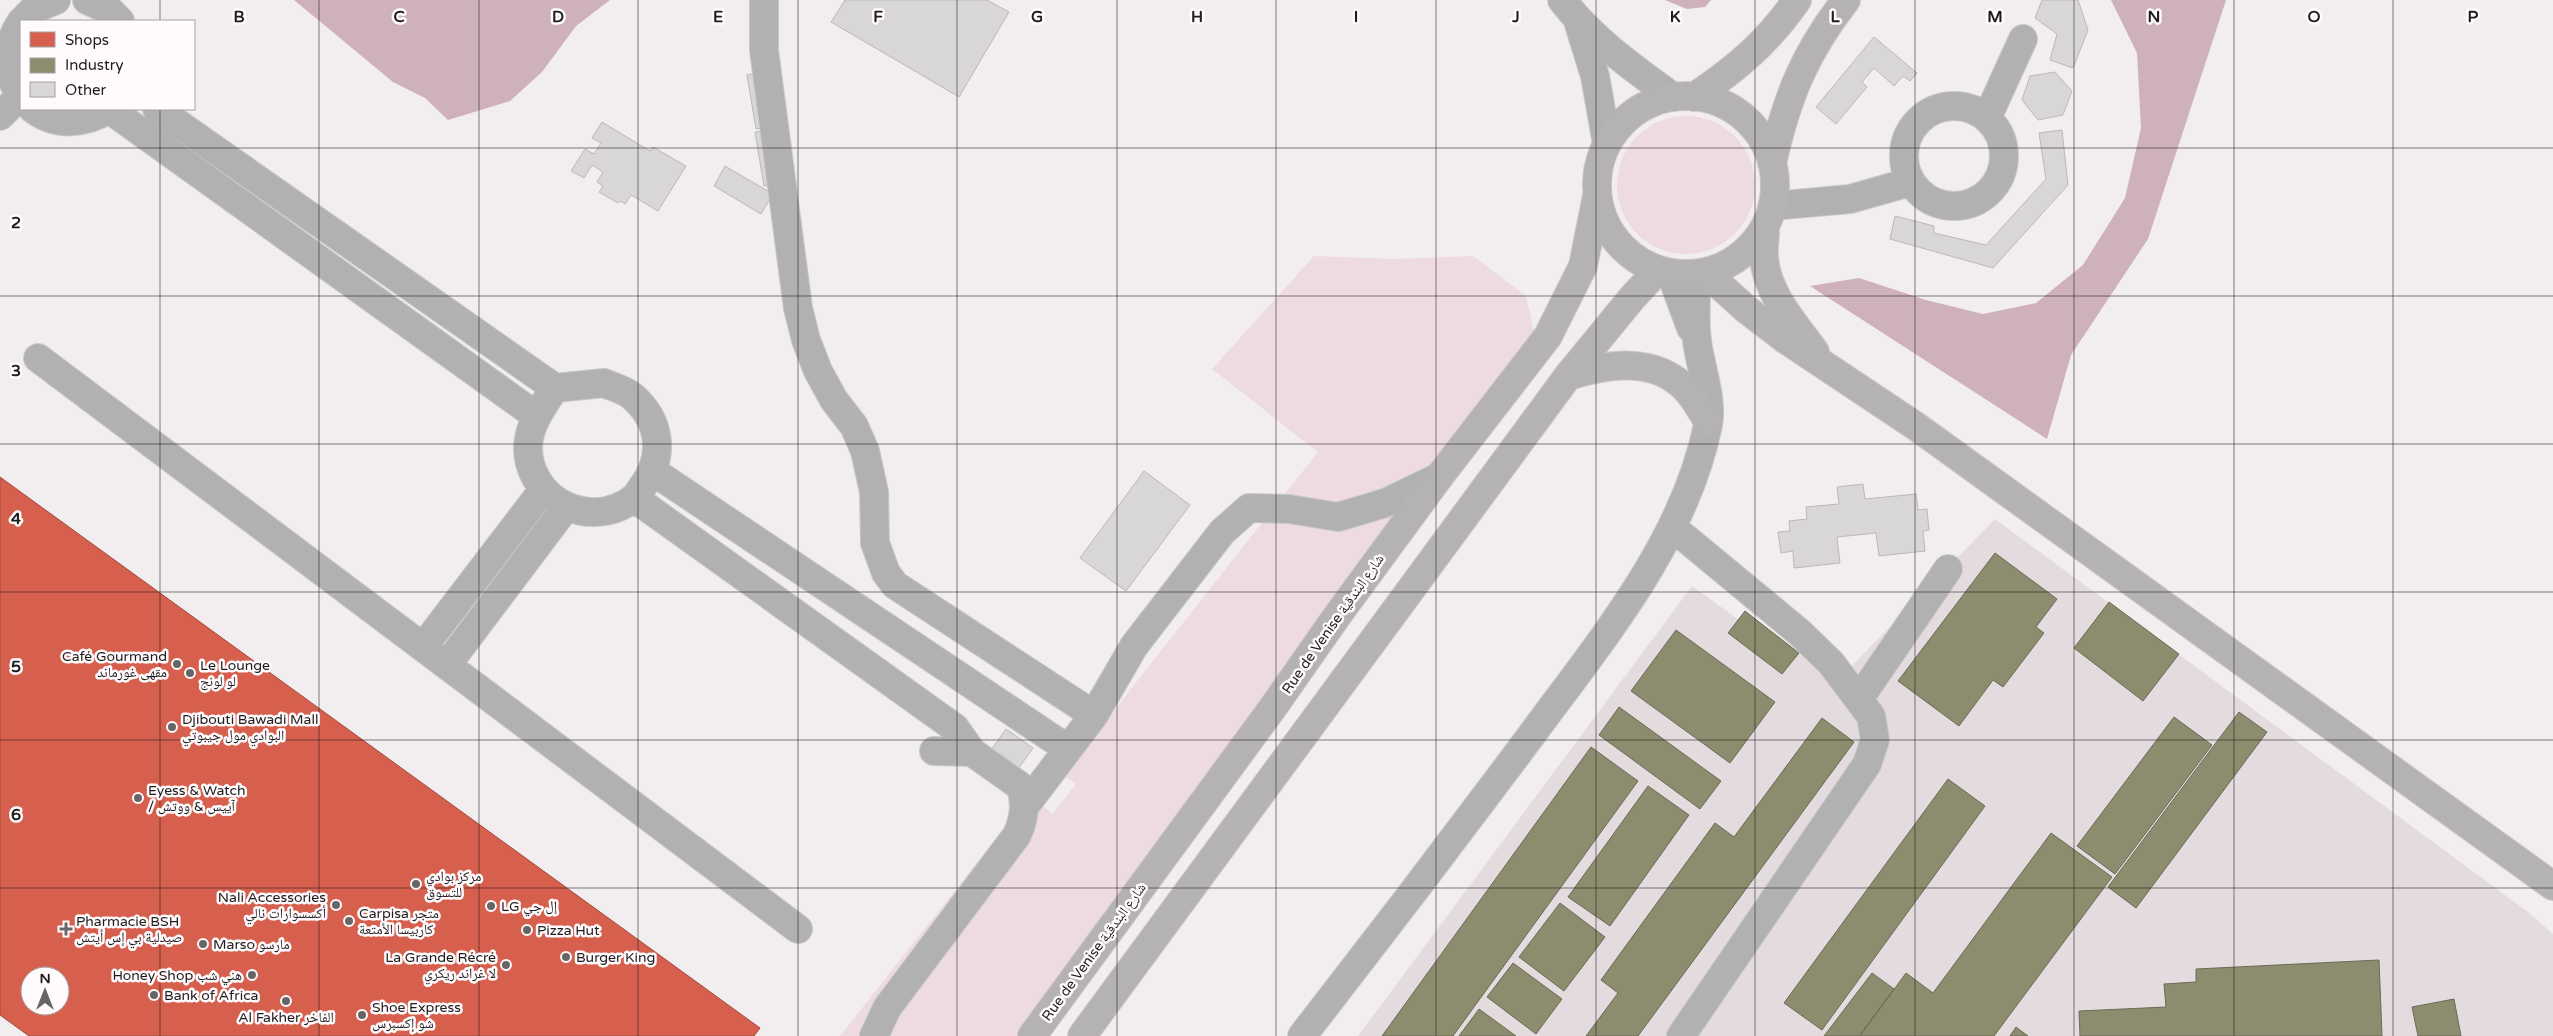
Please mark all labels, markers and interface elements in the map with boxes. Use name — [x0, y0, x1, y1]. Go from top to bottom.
text: B — [233, 7, 245, 27]
text: C — [393, 7, 405, 27]
text: D — [552, 7, 564, 27]
text: E — [713, 7, 723, 27]
text: F — [873, 7, 883, 27]
text: G — [1031, 7, 1043, 27]
text: H — [1191, 7, 1203, 27]
text: I — [1354, 7, 1358, 27]
text: J — [1511, 7, 1520, 27]
text: K — [1670, 7, 1681, 27]
text: L — [1830, 7, 1840, 27]
text: M — [1987, 7, 2003, 27]
text: N — [2148, 7, 2160, 27]
text: O — [2308, 7, 2321, 27]
text: P — [2468, 7, 2479, 27]
legend — [20, 20, 195, 110]
text: Shops — [65, 31, 109, 49]
text: Industry — [65, 56, 124, 74]
text: Other — [65, 81, 107, 99]
text: 2 — [11, 213, 21, 233]
text: 3 — [11, 361, 21, 381]
text: 4 — [11, 509, 21, 529]
street label: Rue de Venise شارع البندقية — [1278, 551, 1388, 698]
place label: Café Gourmand مقهى غورماند — [62, 648, 167, 681]
text: 5 — [11, 657, 21, 677]
place label: Le Lounge لو لونج — [200, 657, 270, 691]
marker: Café Gourmand مقهى غورماند — [171, 658, 183, 670]
marker: Le Lounge لو لونج — [184, 667, 196, 679]
place label: Djibouti Bawadi Mall البوادي مول جيبوتي — [182, 711, 318, 746]
marker: Djibouti Bawadi Mall البوادي مول جيبوتي — [166, 721, 178, 733]
place label: Eyess & Watch / آييس & ووتش — [148, 782, 246, 815]
marker: Eyess & Watch / آييس & ووتش — [132, 792, 144, 804]
text: 6 — [11, 805, 21, 825]
place label: مركز بوادي للتسوق — [426, 868, 481, 901]
marker: مركز بوادي للتسوق — [410, 878, 422, 890]
street label: Rue de Venise شارع البندقية — [1038, 880, 1151, 1025]
place label: Nali Accessories أكسسوارات نالي — [218, 889, 326, 924]
place label: LG إل جي — [501, 898, 557, 917]
marker: Nali Accessories أكسسوارات نالي — [330, 899, 342, 911]
marker: LG إل جي — [485, 900, 497, 912]
place label: Carpisa متجر كاربيسا الأمتعة — [359, 905, 439, 938]
place label: Pharmacie BSH صيدلية بي إس أيتش — [76, 913, 182, 948]
marker: Carpisa متجر كاربيسا الأمتعة — [343, 915, 355, 927]
place label: Pizza Hut — [537, 922, 600, 939]
marker: Pharmacie BSH صيدلية بي إس أيتش — [60, 923, 72, 935]
marker: Pizza Hut — [521, 924, 533, 936]
place label: Marso مارسو — [213, 936, 290, 953]
marker: Marso مارسو — [197, 938, 209, 950]
place label: La Grande Récré لا غراند ريكري — [385, 949, 496, 984]
place label: Burger King — [576, 949, 655, 966]
marker: Burger King — [560, 951, 572, 963]
marker: La Grande Récré لا غراند ريكري — [500, 959, 512, 971]
north arrow — [20, 966, 70, 1016]
place label: Honey Shop هني شب — [112, 967, 242, 986]
marker: Honey Shop هني شب — [246, 969, 258, 981]
text: N — [39, 970, 51, 987]
place label: Bank of Africa — [164, 987, 258, 1004]
marker: Bank of Africa — [148, 989, 160, 1001]
marker: Al Fakher الفاخر — [280, 995, 292, 1007]
place label: Shoe Express شو إكسبرس — [372, 999, 461, 1032]
place label: Al Fakher الفاخر — [238, 1009, 334, 1026]
marker: Shoe Express شو إكسبرس — [356, 1009, 368, 1021]

